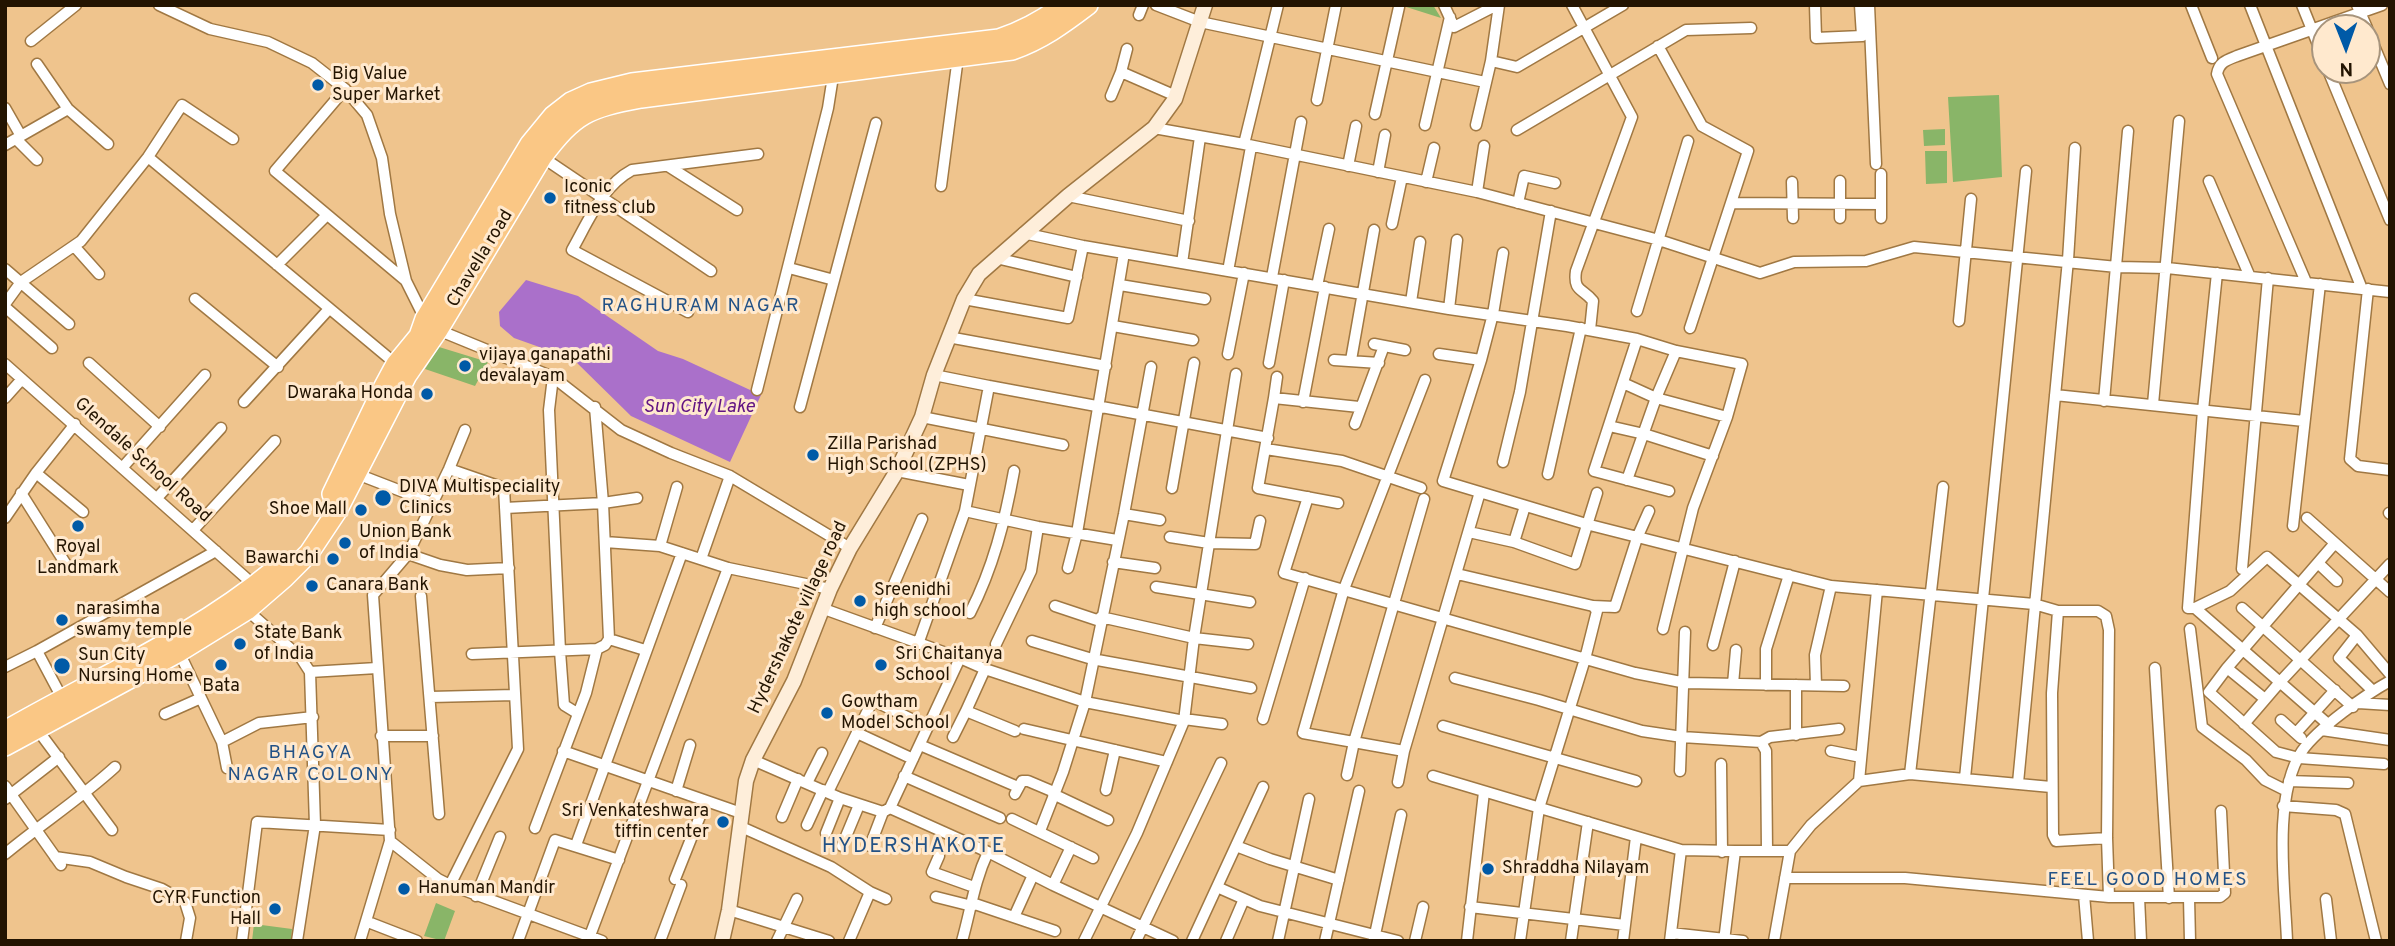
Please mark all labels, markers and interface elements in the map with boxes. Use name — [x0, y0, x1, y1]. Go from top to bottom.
north arrow — [2311, 14, 2381, 84]
text: N — [2339, 56, 2353, 80]
place label: Big Value Super Market — [332, 64, 440, 106]
marker: Big Value Super Market — [310, 77, 326, 93]
place label: Iconic fitness club — [564, 177, 656, 220]
marker: Iconic fitness club — [542, 190, 558, 206]
street label: Chavella road — [443, 206, 519, 312]
district label: RAGHURAM NAGAR — [603, 296, 799, 318]
place label: vijaya ganapathi devalayam — [479, 345, 611, 388]
marker: vijaya ganapathi devalayam — [457, 358, 473, 374]
place label: Dwaraka Honda — [287, 383, 413, 405]
marker: Dwaraka Honda — [419, 386, 435, 402]
street label: Glendale School Road — [69, 394, 215, 528]
water label: Sun City Lake — [643, 397, 755, 419]
place label: Zilla Parishad High School (ZPHS) — [827, 434, 987, 476]
marker: Zilla Parishad High School (ZPHS) — [805, 447, 821, 463]
place label: DIVA Multispeciality Clinics — [399, 477, 560, 520]
marker: DIVA Multispeciality Clinics — [373, 488, 393, 508]
place label: Shoe Mall — [269, 499, 347, 521]
marker: Shoe Mall — [353, 502, 369, 518]
marker: Royal Landmark — [70, 518, 86, 534]
street label: Hydershakote village road — [745, 518, 853, 718]
place label: Union Bank of India — [359, 522, 452, 564]
marker: Union Bank of India — [337, 535, 353, 551]
place label: Royal Landmark — [37, 537, 119, 580]
place label: Bawarchi — [245, 548, 319, 570]
marker: Bawarchi — [325, 551, 341, 567]
place label: Canara Bank — [326, 575, 429, 597]
marker: Canara Bank — [304, 578, 320, 594]
place label: Sreenidhi high school — [874, 580, 966, 622]
marker: Sreenidhi high school — [852, 593, 868, 609]
place label: narasimha swamy temple — [76, 599, 192, 642]
marker: narasimha swamy temple — [54, 612, 70, 628]
place label: State Bank of India — [254, 623, 342, 666]
marker: State Bank of India — [232, 636, 248, 652]
place label: Sri Chaitanya School — [895, 644, 1002, 686]
place label: Sun City Nursing Home — [78, 645, 193, 688]
marker: Sun City Nursing Home — [52, 656, 72, 676]
marker: Bata — [213, 657, 229, 673]
marker: Sri Chaitanya School — [873, 657, 889, 673]
place label: Bata — [202, 676, 240, 698]
place label: Gowtham Model School — [841, 692, 950, 734]
marker: Gowtham Model School — [819, 705, 835, 721]
district label: BHAGYA NAGAR COLONY — [229, 743, 393, 787]
place label: Sri Venkateshwara tiffin center — [561, 801, 709, 844]
marker: Sri Venkateshwara tiffin center — [715, 814, 731, 830]
district label: HYDERSHAKOTE — [823, 835, 1005, 861]
place label: Shraddha Nilayam — [1502, 858, 1649, 880]
marker: Shraddha Nilayam — [1480, 861, 1496, 877]
district label: FEEL GOOD HOMES — [2049, 870, 2247, 892]
place label: Hanuman Mandir — [418, 878, 555, 900]
marker: Hanuman Mandir — [396, 881, 412, 897]
place label: CYR Function Hall — [152, 888, 261, 930]
marker: CYR Function Hall — [267, 901, 283, 917]

